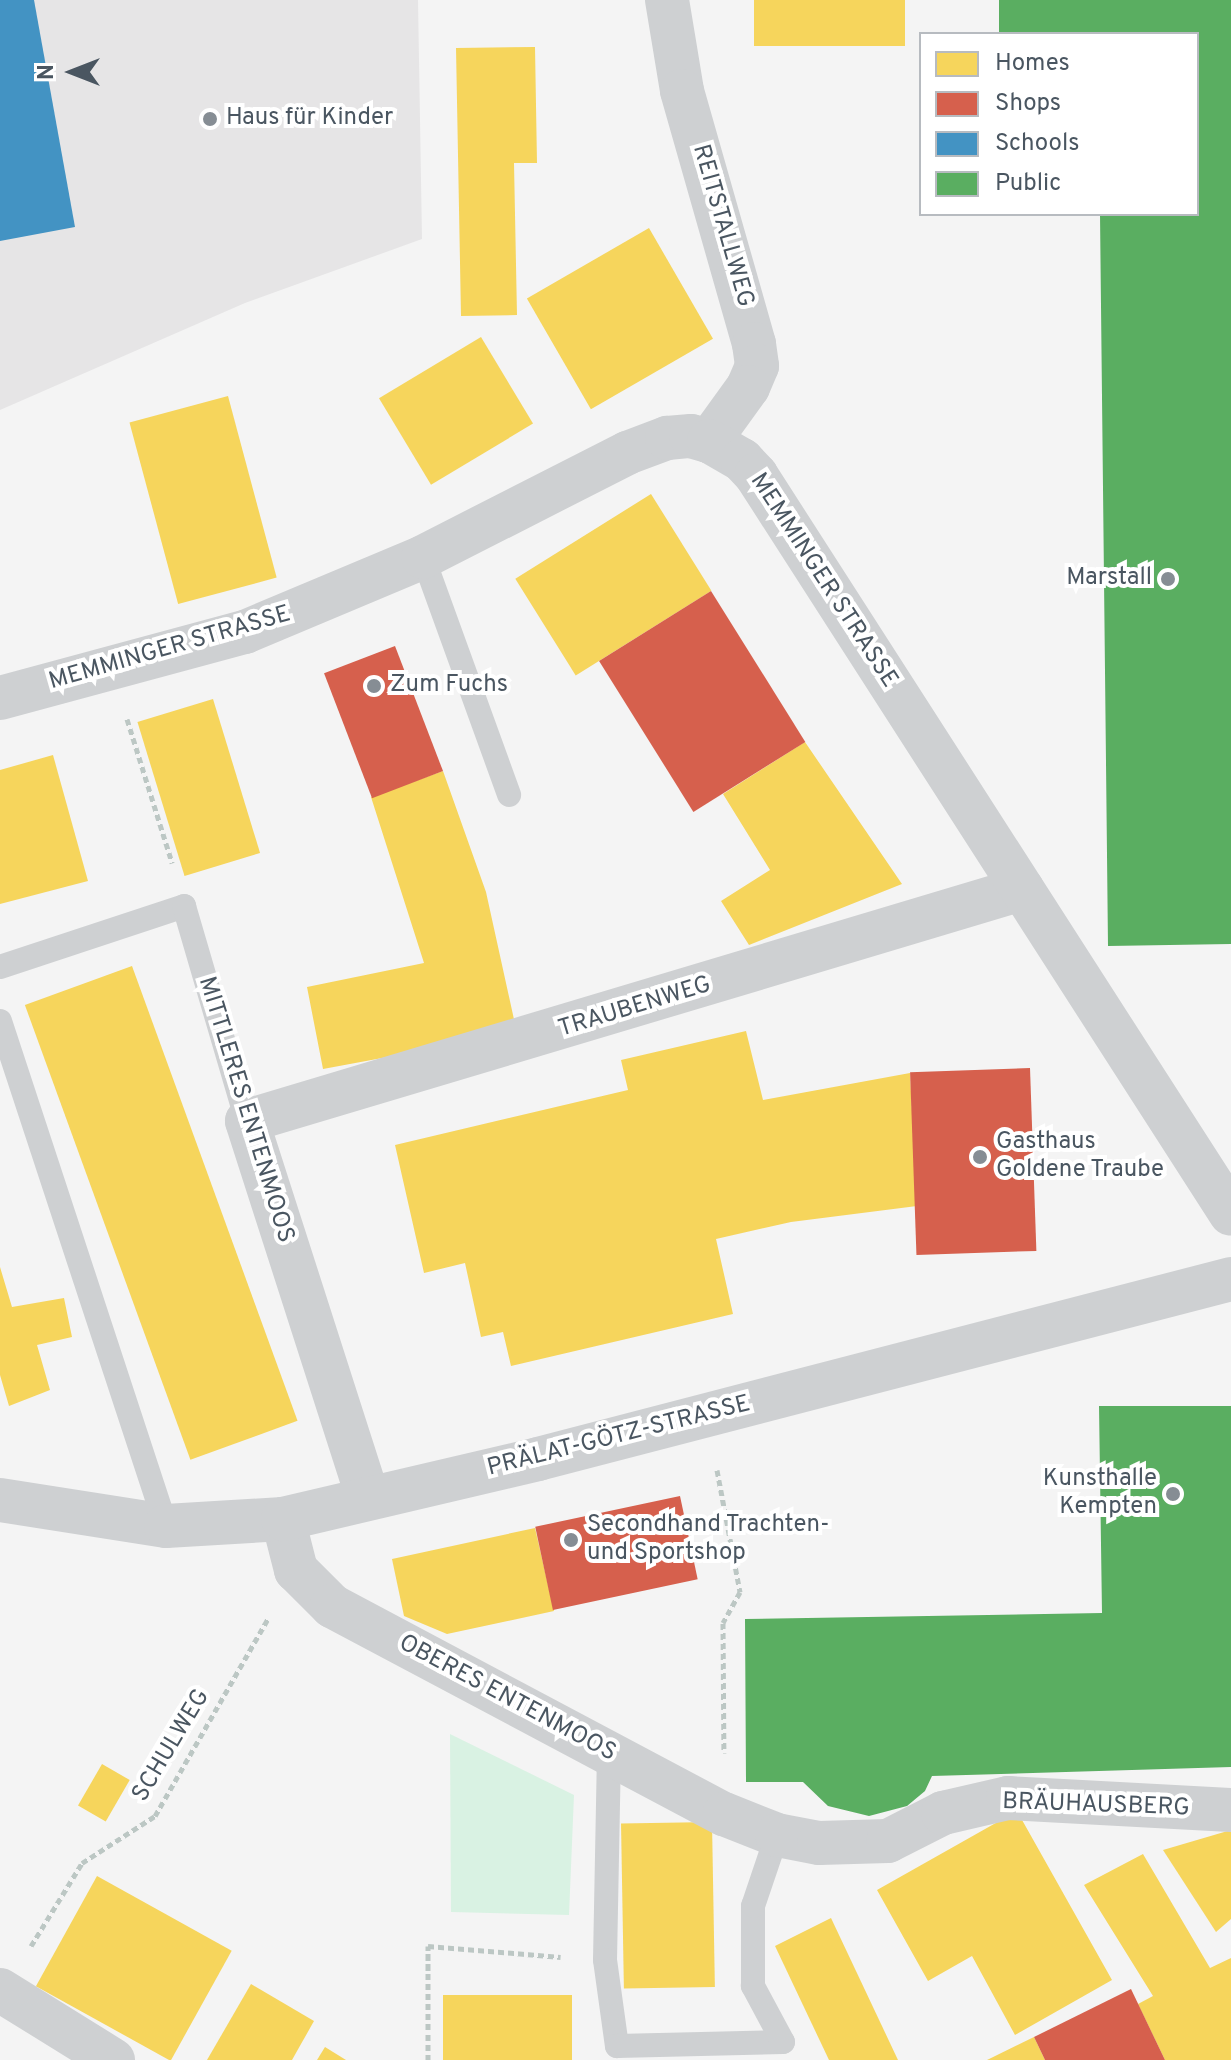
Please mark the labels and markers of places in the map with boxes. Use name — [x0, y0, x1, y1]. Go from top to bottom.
place label: Haus für Kinder — [226, 105, 393, 133]
marker: Haus für Kinder — [201, 110, 219, 128]
place label: Marstall — [1066, 565, 1152, 593]
marker: Marstall — [1159, 570, 1177, 588]
place label: Zum Fuchs — [390, 672, 508, 700]
marker: Zum Fuchs — [365, 677, 383, 695]
place label: Gasthaus Goldene Traube — [996, 1129, 1165, 1185]
marker: Gasthaus Goldene Traube — [971, 1148, 989, 1166]
place label: Kunsthalle Kempten — [1043, 1466, 1157, 1522]
marker: Kunsthalle Kempten — [1164, 1485, 1182, 1503]
place label: Secondhand Trachten- und Sportshop — [587, 1512, 831, 1568]
marker: Secondhand Trachten- und Sportshop — [562, 1531, 580, 1549]

